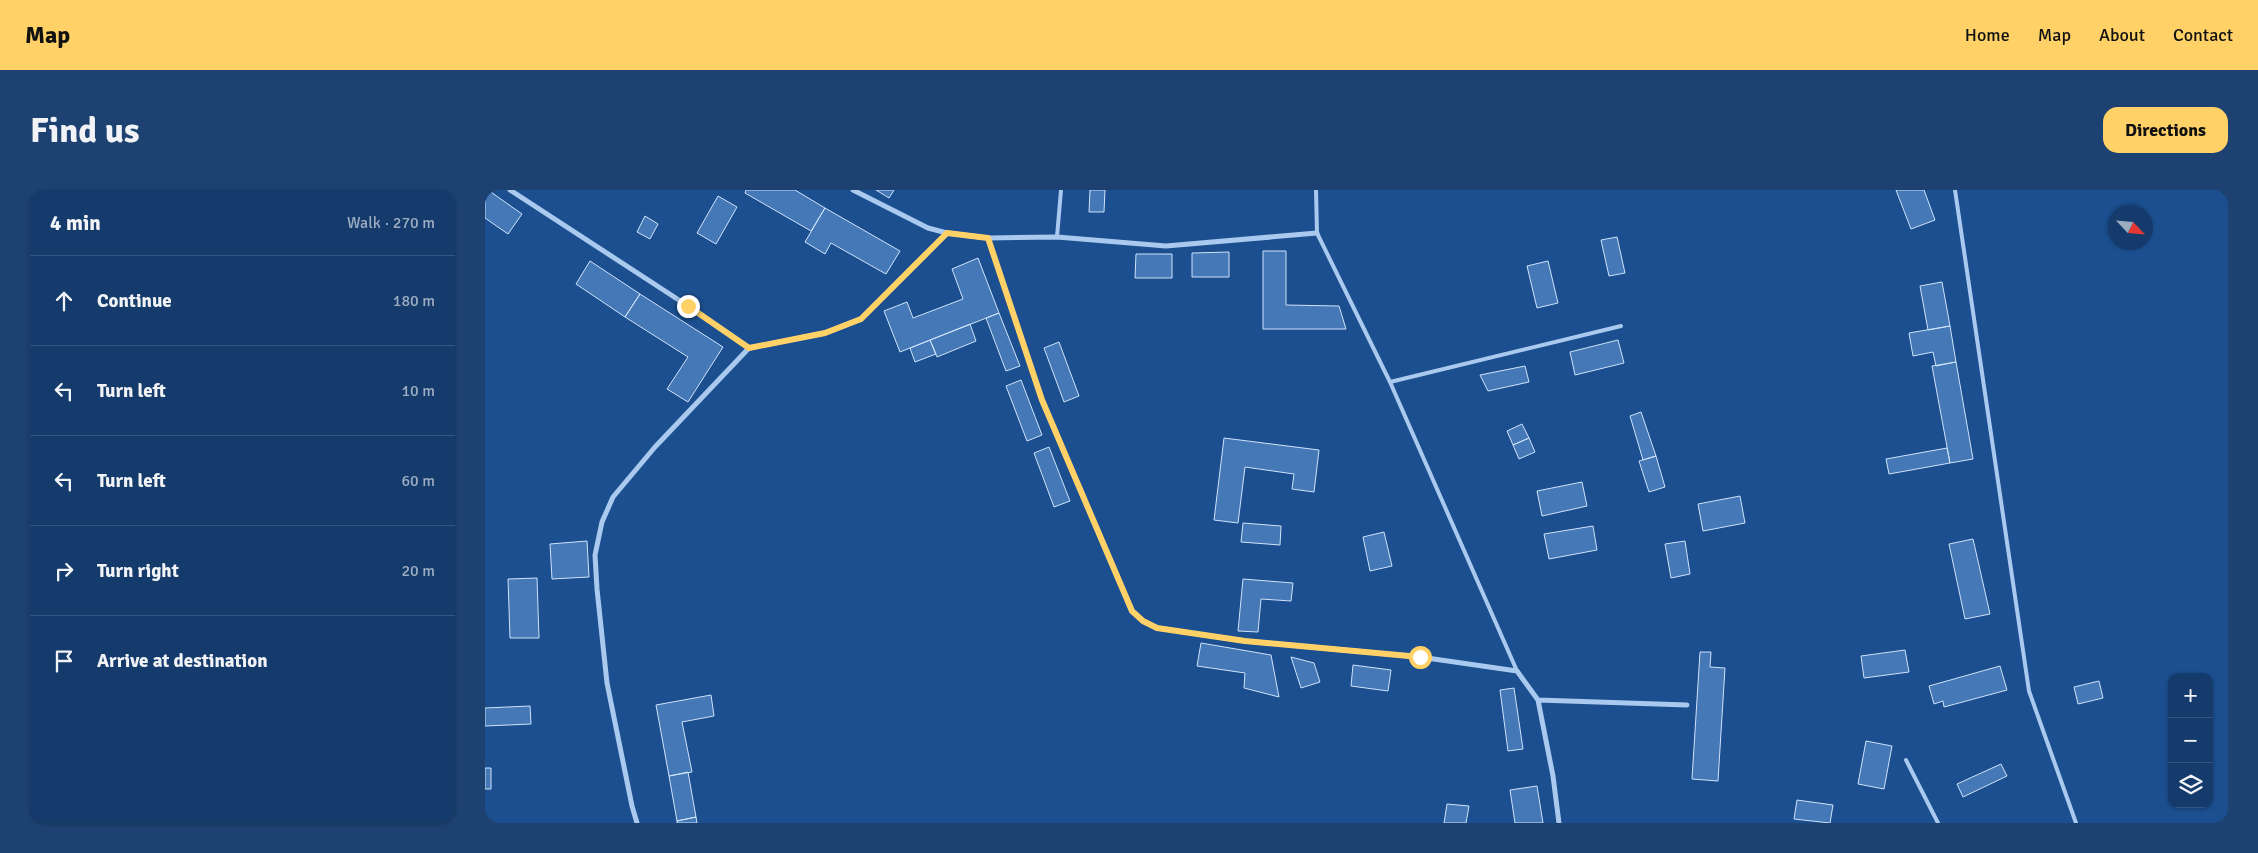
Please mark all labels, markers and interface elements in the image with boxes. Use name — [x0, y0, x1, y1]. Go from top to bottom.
text: Map — [25, 20, 70, 50]
text: Home — [1965, 24, 2010, 46]
text: Map — [2038, 24, 2071, 46]
text: About — [2099, 24, 2145, 46]
text: Contact — [2173, 24, 2233, 46]
button: Directions — [2103, 107, 2228, 153]
text: Find us — [30, 109, 140, 152]
north arrow — [2108, 205, 2153, 250]
text: 4 min — [50, 210, 101, 236]
text: Walk · 270 m — [347, 213, 435, 233]
icon: ahead — [50, 287, 78, 315]
text: Continue — [97, 289, 172, 313]
text: 180 m — [393, 291, 435, 311]
route end — [677, 295, 700, 318]
icon: left — [50, 377, 78, 405]
text: Turn left — [97, 379, 166, 403]
text: 10 m — [401, 381, 435, 401]
icon: left — [50, 467, 78, 495]
text: Turn left — [97, 469, 166, 493]
text: 60 m — [401, 471, 435, 491]
icon: right — [50, 557, 78, 585]
text: Turn right — [97, 559, 179, 583]
text: 20 m — [401, 561, 435, 581]
route start — [1409, 646, 1432, 669]
icon: arrive — [50, 647, 78, 675]
text: Arrive at destination — [97, 649, 268, 673]
map controls — [2168, 673, 2213, 808]
button: + — [2168, 673, 2213, 718]
button: − — [2168, 718, 2213, 763]
button: layers — [2168, 763, 2213, 808]

